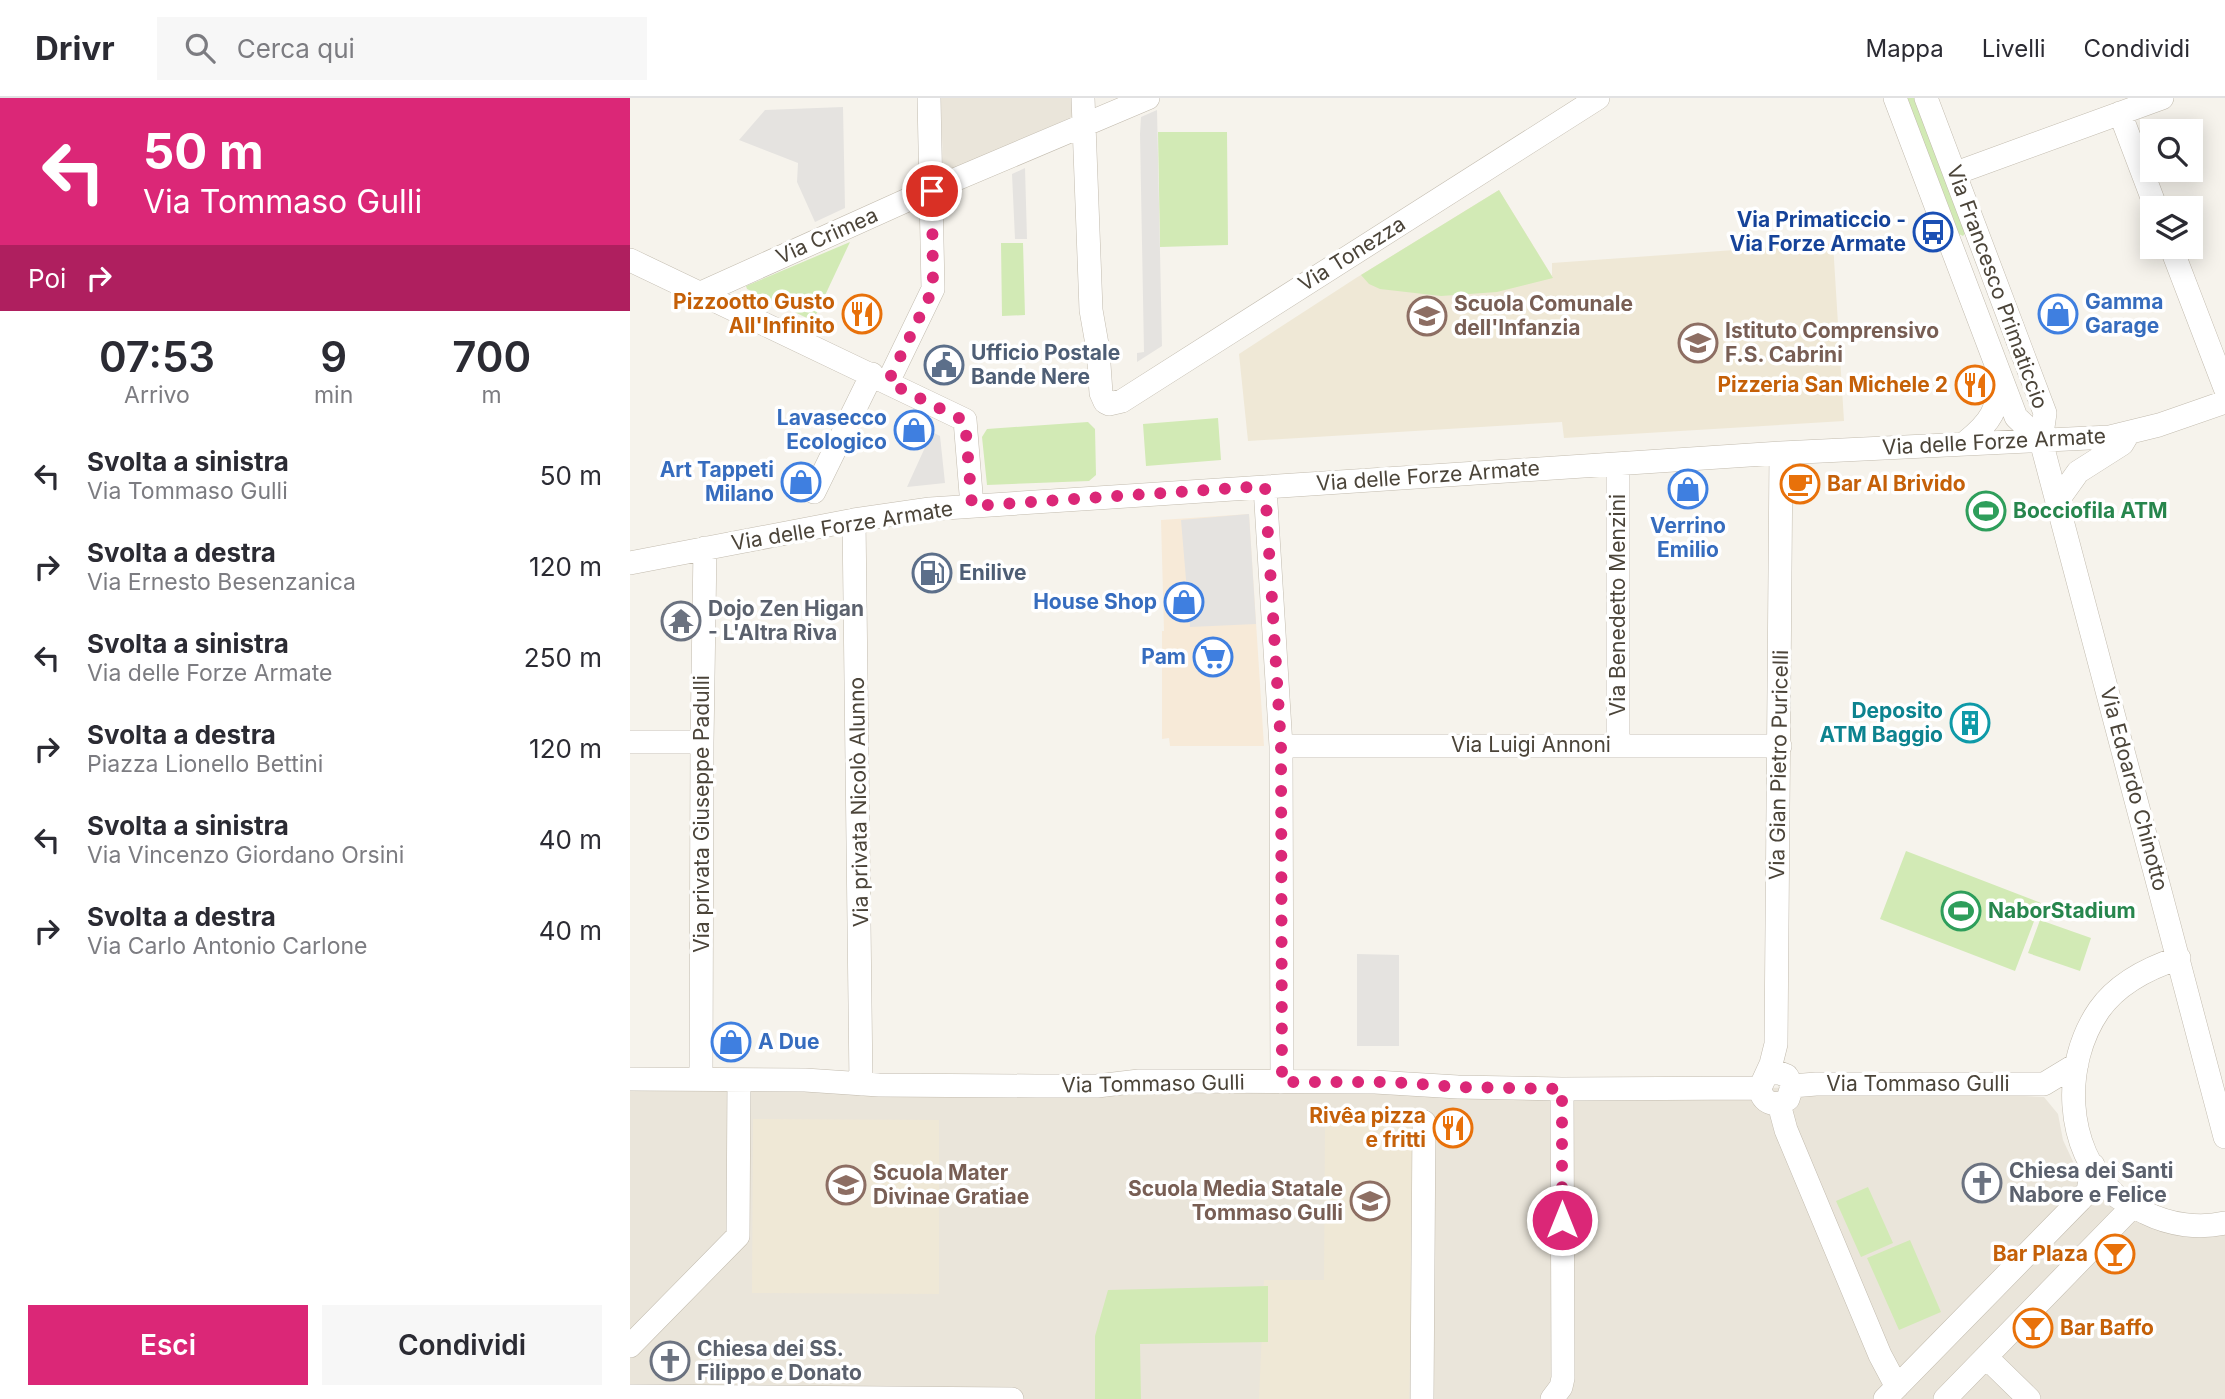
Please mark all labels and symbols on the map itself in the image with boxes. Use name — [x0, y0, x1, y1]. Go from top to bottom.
pin — [902, 161, 962, 221]
street label: Via Francesco Primaticcio — [1942, 162, 2053, 412]
street label: Via Crimea — [772, 202, 881, 269]
place label: Via Primaticcio - Via Forze Armate — [1729, 207, 1906, 256]
street label: Via Tonezza — [1294, 211, 1410, 296]
bus stop icon: Via Primaticcio - Via Forze Armate — [1912, 211, 1954, 253]
place label: Pizzootto Gusto All'Infinito — [673, 289, 835, 338]
place label: Gamma Garage — [2085, 289, 2163, 338]
place label: Scuola Comunale dell'Infanzia — [1454, 291, 1633, 340]
restaurant icon: Pizzootto Gusto All'Infinito — [841, 293, 883, 335]
shop icon: Gamma Garage — [2037, 293, 2079, 335]
school or university icon: Scuola Comunale dell'Infanzia — [1406, 295, 1448, 337]
place label: Istituto Comprensivo F.S. Cabrini — [1725, 318, 1939, 367]
school or university icon: Istituto Comprensivo F.S. Cabrini — [1677, 322, 1719, 364]
place label: Ufficio Postale Bande Nere — [971, 340, 1120, 389]
public building icon: Ufficio Postale Bande Nere — [923, 344, 965, 386]
restaurant icon: Pizzeria San Michele 2 — [1954, 364, 1996, 406]
place label: Pizzeria San Michele 2 — [1717, 372, 1948, 397]
place label: Lavasecco Ecologico — [777, 405, 887, 454]
shop icon: Lavasecco Ecologico — [893, 409, 935, 451]
street label: Via delle Forze Armate — [1881, 423, 2106, 460]
street label: Via delle Forze Armate — [1315, 455, 1541, 496]
place label: Art Tappeti Milano — [660, 457, 774, 506]
shop icon: Art Tappeti Milano — [780, 461, 822, 503]
cafe icon: Bar Al Brivido — [1779, 463, 1821, 505]
shop icon: Verrino Emilio — [1667, 468, 1709, 510]
place label: Bar Al Brivido — [1827, 471, 1966, 496]
sports icon: Bocciofila ATM — [1965, 490, 2007, 532]
street label: Via Benedetto Menzini — [1605, 494, 1630, 716]
street label: Via delle Forze Armate — [729, 496, 955, 555]
place label: Bocciofila ATM — [2013, 498, 2168, 523]
place label: Verrino Emilio — [1650, 513, 1726, 562]
fuel station icon: Enilive — [911, 552, 953, 594]
place label: Enilive — [959, 560, 1027, 585]
shop icon: House Shop — [1163, 581, 1205, 623]
place label: House Shop — [1033, 589, 1157, 614]
place label: Dojo Zen Higan - L'Altra Riva — [708, 596, 864, 645]
temple icon: Dojo Zen Higan - L'Altra Riva — [660, 600, 702, 642]
supermarket icon: Pam — [1192, 636, 1234, 678]
place label: Pam — [1141, 644, 1186, 669]
street label: Via Gian Pietro Puricelli — [1764, 650, 1793, 880]
street label: Via privata Giuseppe Padulli — [689, 675, 714, 953]
street label: Via privata Nicolò Alunno — [844, 677, 873, 927]
street label: Via Edoardo Chinotto — [2095, 684, 2174, 893]
place label: Deposito ATM Baggio — [1819, 698, 1943, 747]
building icon: Deposito ATM Baggio — [1949, 702, 1991, 744]
street label: Via Luigi Annoni — [1451, 732, 1611, 757]
sports icon: NaborStadium — [1940, 890, 1982, 932]
place label: NaborStadium — [1988, 898, 2136, 923]
shop icon: A Due — [710, 1021, 752, 1063]
place label: A Due — [758, 1029, 819, 1054]
street label: Via Tommaso Gulli — [1061, 1069, 1245, 1098]
street label: Via Tommaso Gulli — [1826, 1071, 2010, 1096]
place label: Rivêa pizza e fritti — [1309, 1103, 1426, 1152]
restaurant icon: Rivêa pizza e fritti — [1432, 1107, 1474, 1149]
place label: Chiesa dei Santi Nabore e Felice — [2009, 1158, 2174, 1207]
place label: Scuola Mater Divinae Gratiae — [873, 1160, 1029, 1209]
church icon: Chiesa dei Santi Nabore e Felice — [1961, 1162, 2003, 1204]
school or university icon: Scuola Mater Divinae Gratiae — [825, 1164, 867, 1206]
place label: Scuola Media Statale Tommaso Gulli — [1128, 1176, 1343, 1225]
school or university icon: Scuola Media Statale Tommaso Gulli — [1349, 1180, 1391, 1222]
position arrow — [1525, 1183, 1599, 1257]
bar icon: Bar Plaza — [2094, 1233, 2136, 1275]
place label: Bar Plaza — [1993, 1241, 2088, 1266]
bar icon: Bar Baffo — [2012, 1307, 2054, 1349]
place label: Bar Baffo — [2060, 1315, 2154, 1340]
place label: Chiesa dei SS. Filippo e Donato — [697, 1336, 862, 1385]
church icon: Chiesa dei SS. Filippo e Donato — [649, 1340, 691, 1382]

